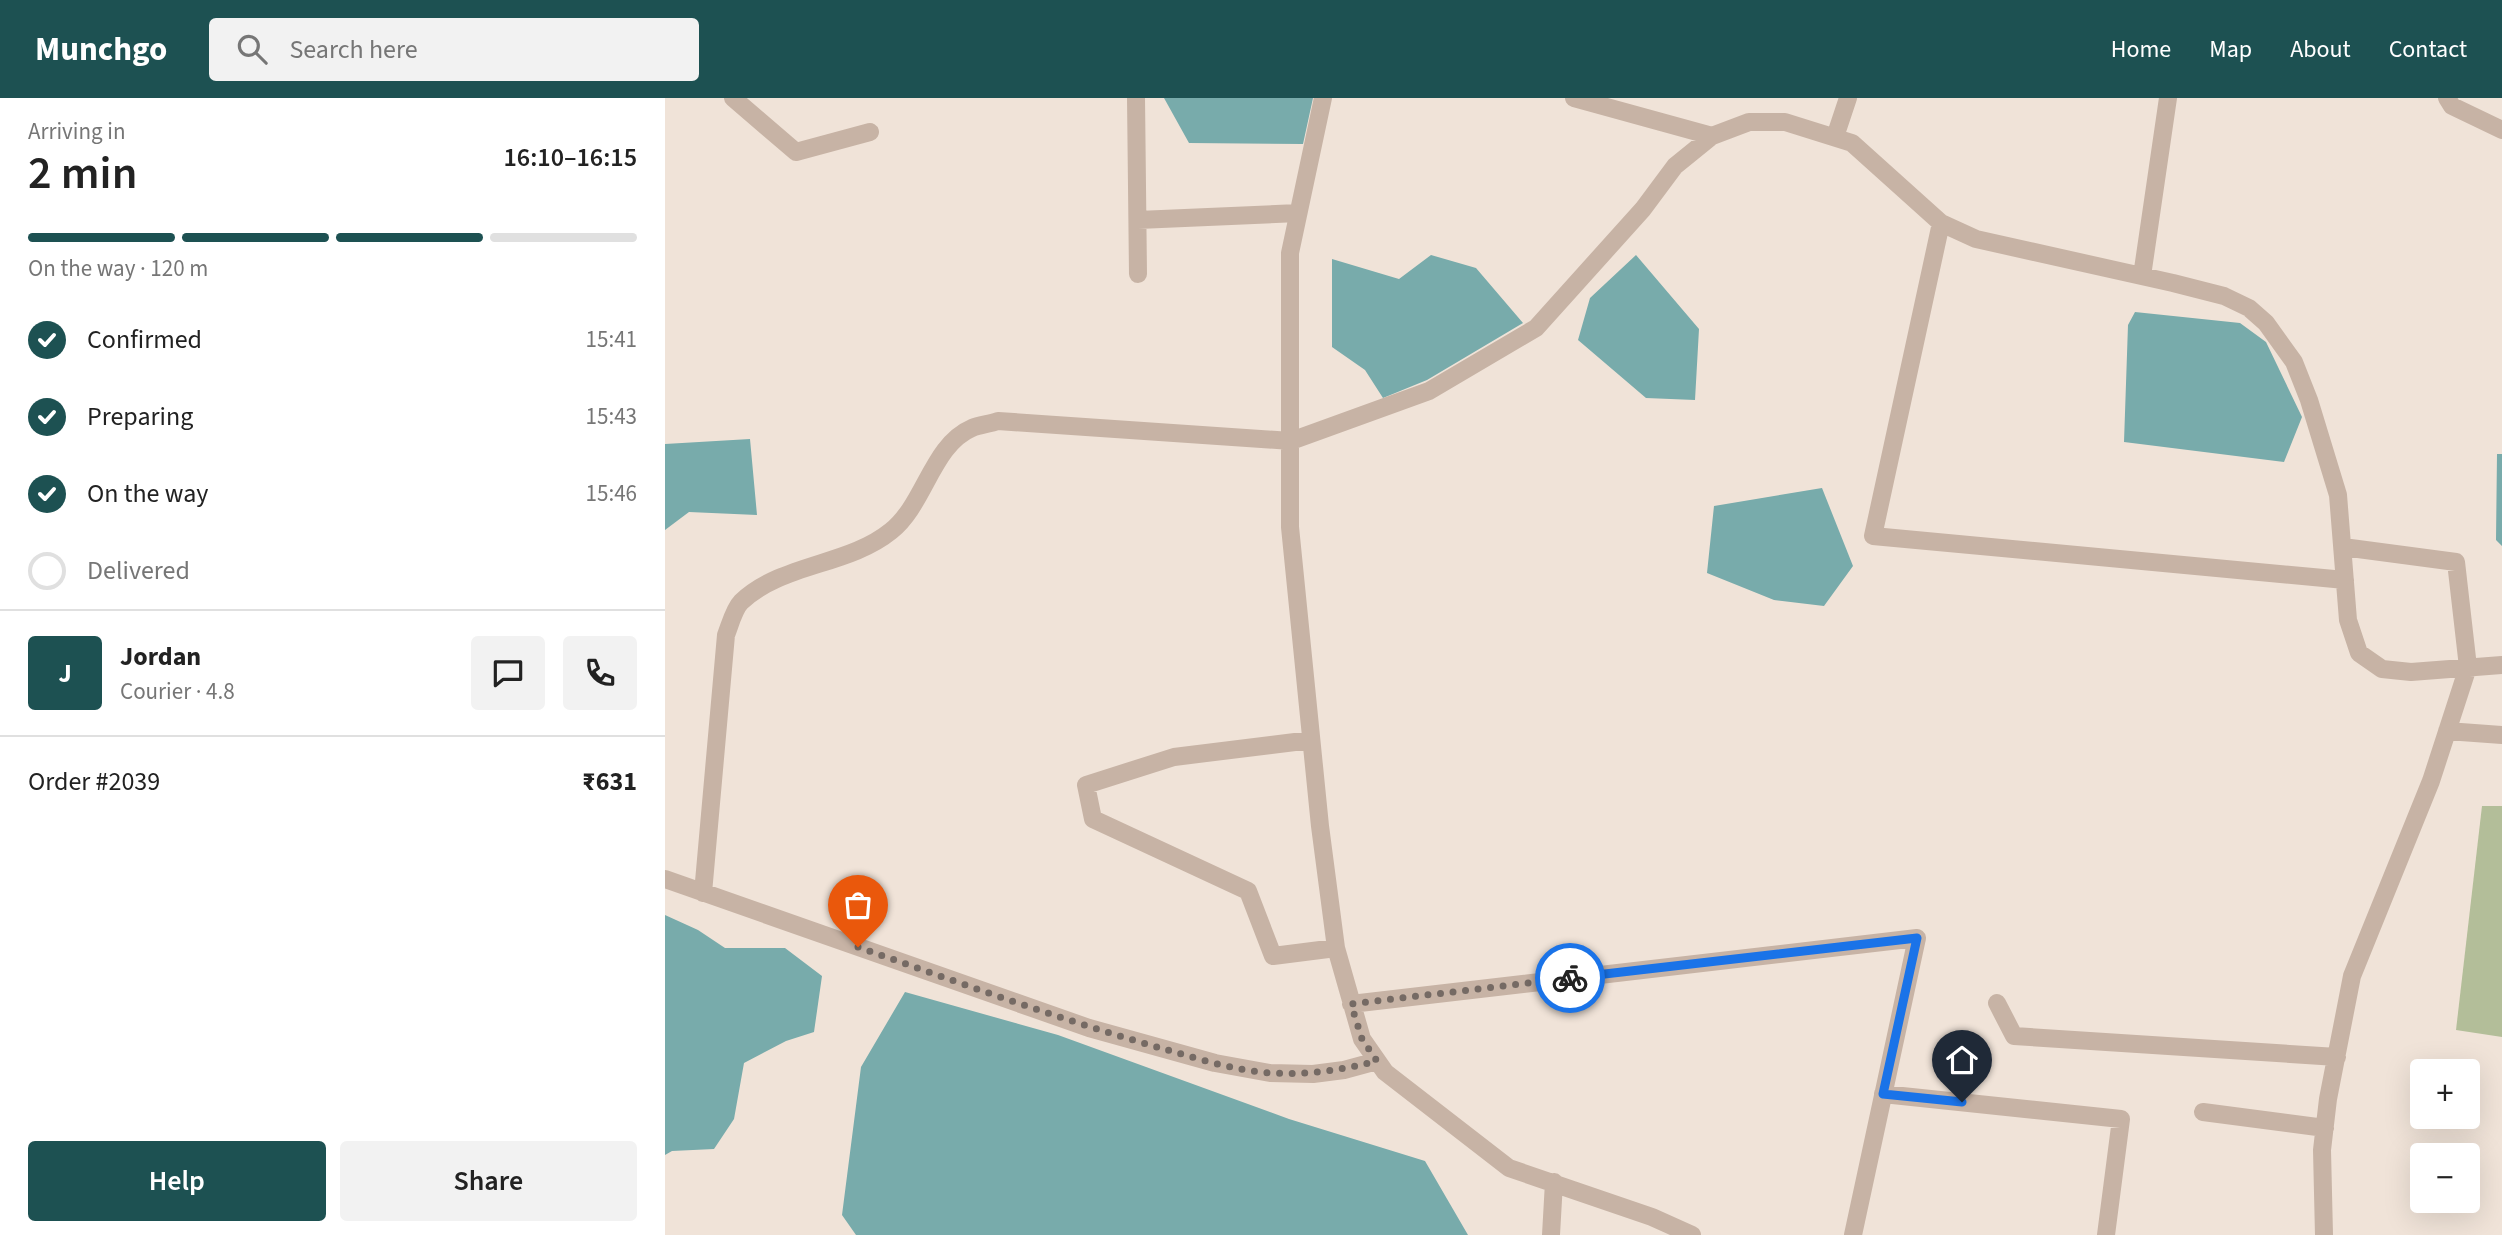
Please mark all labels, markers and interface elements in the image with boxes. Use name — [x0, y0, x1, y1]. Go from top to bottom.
search box — [209, 18, 699, 81]
text: Munchgo — [35, 26, 167, 73]
icon: search — [233, 30, 271, 68]
text: Search here — [289, 31, 418, 68]
text: Home — [2111, 32, 2171, 67]
text: Map — [2209, 32, 2252, 67]
text: About — [2290, 32, 2351, 67]
text: Contact — [2389, 32, 2467, 67]
text: Arriving in — [28, 115, 126, 148]
text: 16:10–16:15 — [504, 139, 637, 176]
text: 2 min — [28, 141, 137, 206]
text: On the way · 120 m — [28, 252, 208, 285]
icon: check — [28, 321, 66, 359]
text: Confirmed — [87, 321, 202, 358]
text: 15:41 — [586, 323, 637, 356]
icon: check — [28, 398, 66, 436]
text: Preparing — [87, 398, 193, 435]
text: 15:43 — [586, 400, 637, 433]
icon: check — [28, 475, 66, 513]
text: On the way — [87, 475, 208, 512]
text: 15:46 — [586, 477, 637, 510]
text: Delivered — [87, 552, 190, 589]
button: chat — [471, 636, 545, 710]
button: phone — [563, 636, 637, 710]
text: Jordan — [120, 638, 201, 675]
text: J — [58, 655, 72, 692]
text: Courier · 4.8 — [120, 675, 235, 708]
text: Order #2039 — [28, 763, 160, 800]
text: ₹631 — [582, 763, 637, 800]
pin — [828, 875, 888, 947]
icon: bag — [839, 886, 877, 924]
courier — [1535, 943, 1605, 1013]
icon: bike — [1551, 959, 1589, 997]
pin — [1932, 1030, 1992, 1102]
icon: home — [1943, 1041, 1981, 1079]
map controls — [2410, 1059, 2480, 1213]
button: + — [2410, 1059, 2480, 1129]
button: Help — [28, 1141, 326, 1221]
button: Share — [340, 1141, 637, 1221]
button: − — [2410, 1143, 2480, 1213]

